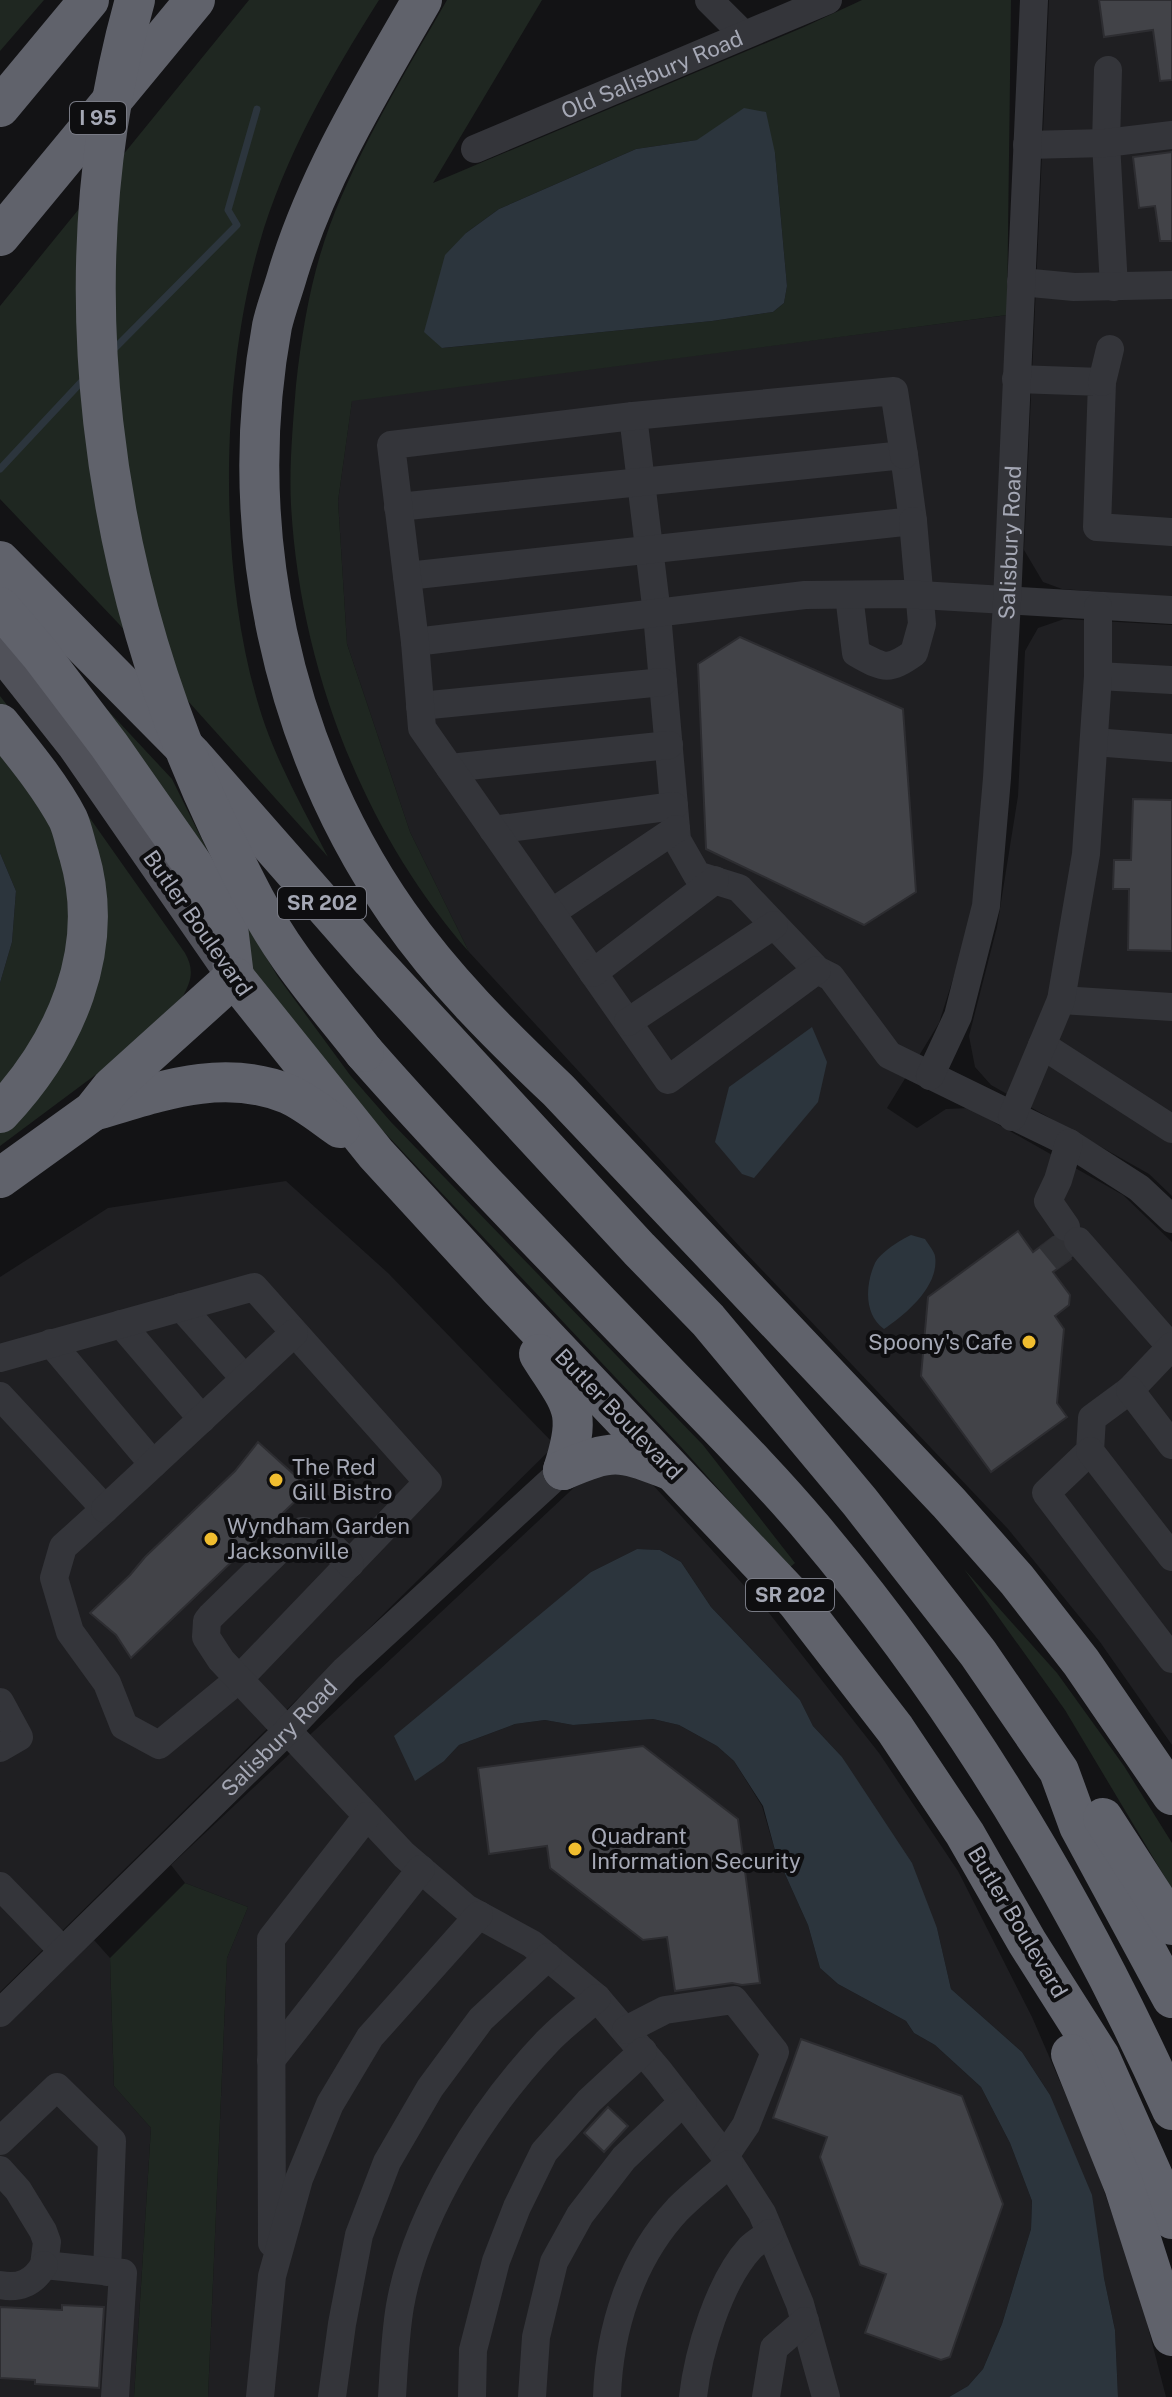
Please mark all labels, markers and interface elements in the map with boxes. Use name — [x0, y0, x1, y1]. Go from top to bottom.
street label: Old Salisbury Road — [557, 25, 747, 124]
road number: I 95 — [70, 102, 126, 134]
street label: Salisbury Road — [993, 465, 1026, 620]
street label: Butler Boulevard — [138, 845, 258, 1001]
road number: SR 202 — [278, 887, 366, 919]
place label: Spoony's Cafe — [868, 1329, 1013, 1355]
marker: Spoony's Cafe — [1020, 1333, 1038, 1351]
street label: Butler Boulevard — [550, 1343, 688, 1485]
place label: The Red Gill Bistro — [292, 1454, 393, 1505]
marker: The Red Gill Bistro — [267, 1471, 285, 1489]
place label: Wyndham Garden Jacksonville — [227, 1513, 410, 1564]
marker: Wyndham Garden Jacksonville — [202, 1530, 220, 1548]
road number: SR 202 — [746, 1579, 834, 1611]
street label: Salisbury Road — [216, 1674, 342, 1802]
place label: Quadrant Information Security — [591, 1823, 801, 1874]
marker: Quadrant Information Security — [566, 1840, 584, 1858]
street label: Butler Boulevard — [963, 1842, 1073, 2002]

